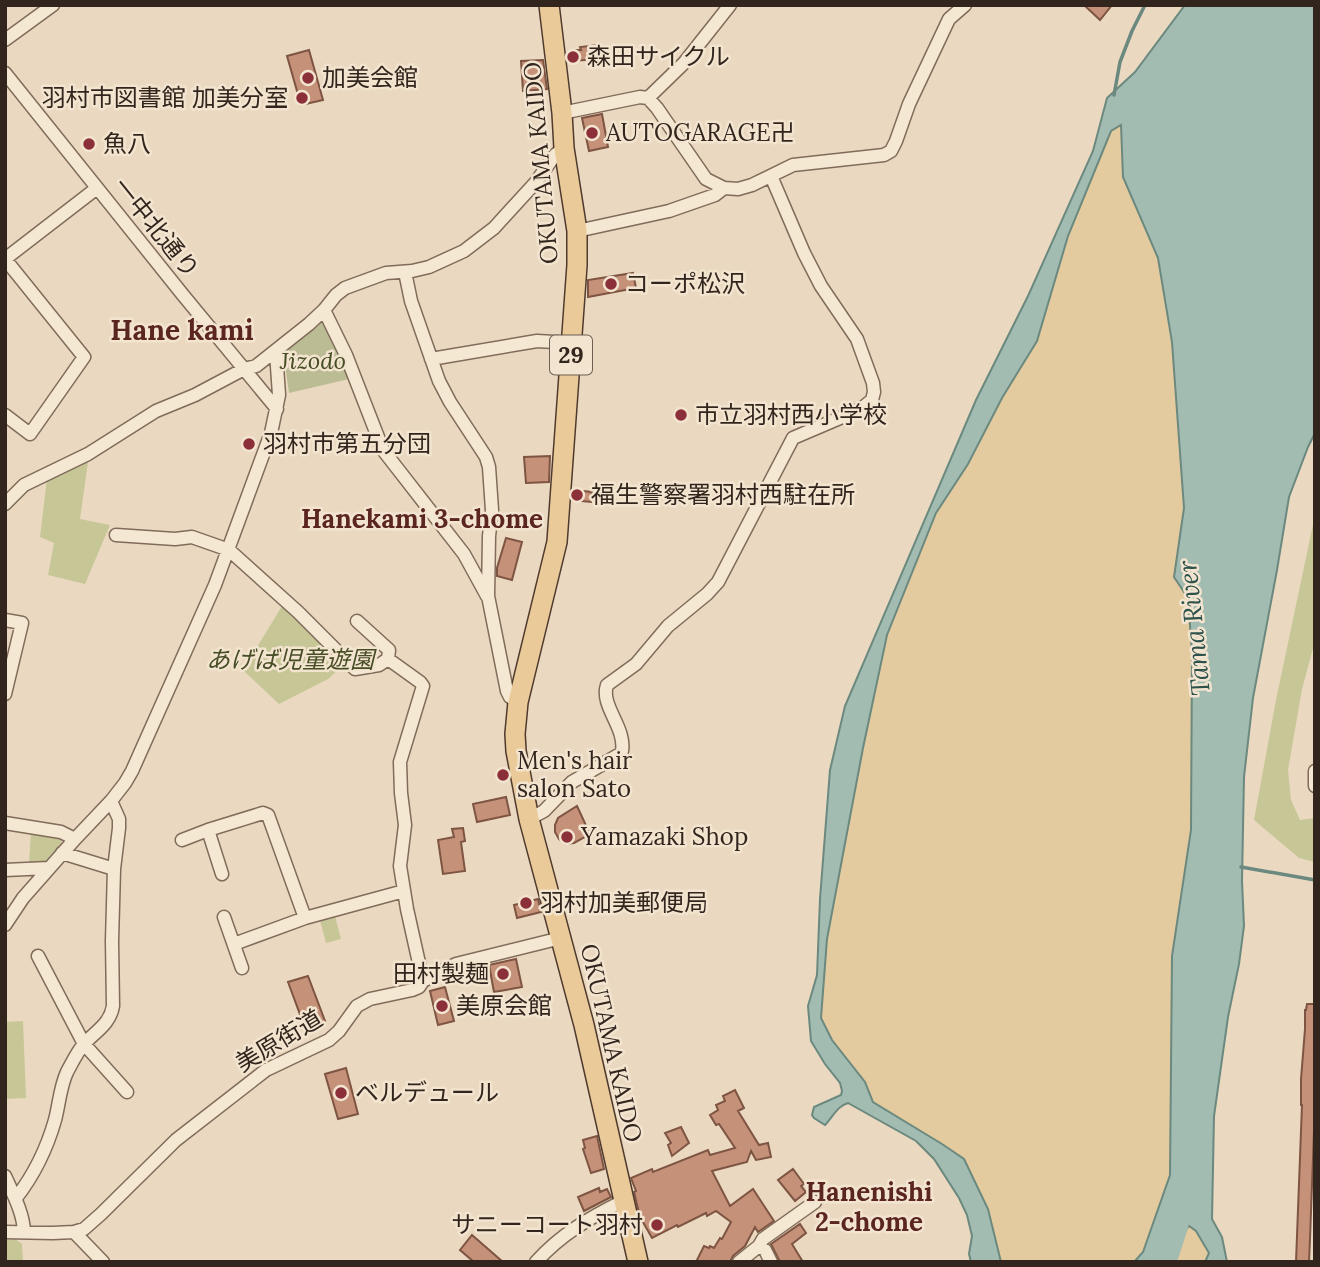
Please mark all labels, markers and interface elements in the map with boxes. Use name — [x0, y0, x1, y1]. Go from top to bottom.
place label: 森田サイクル — [587, 41, 730, 72]
marker: 森田サイクル — [565, 49, 581, 65]
street label: OKUTAMA KAIDO — [516, 61, 565, 265]
place label: 加美会館 — [322, 62, 418, 93]
marker: 加美会館 — [300, 70, 316, 86]
place label: 羽村市図書館 加美分室 — [42, 82, 288, 113]
marker: 羽村市図書館 加美分室 — [294, 90, 310, 106]
place label: AUTOGARAGE卍 — [605, 117, 795, 148]
marker: AUTOGARAGE卍 — [584, 125, 600, 141]
place label: 魚八 — [103, 128, 151, 159]
marker: 魚八 — [81, 136, 97, 152]
street label: 一中北通り — [107, 171, 206, 284]
place label: コーポ松沢 — [625, 268, 745, 299]
marker: コーポ松沢 — [603, 276, 619, 292]
district label: Hane kami — [110, 312, 254, 348]
road number: 29 — [550, 336, 592, 374]
park label: Jizodo — [279, 345, 346, 376]
place label: 市立羽村西小学校 — [695, 399, 887, 430]
marker: 市立羽村西小学校 — [673, 407, 689, 423]
place label: 羽村市第五分団 — [263, 428, 431, 459]
marker: 羽村市第五分団 — [241, 436, 257, 452]
place label: 福生警察署羽村西駐在所 — [591, 479, 855, 510]
marker: 福生警察署羽村西駐在所 — [569, 487, 585, 503]
district label: Hanekami 3-chome — [301, 502, 543, 535]
water label: Tama River — [1170, 559, 1217, 697]
park label: あげば児童遊園 — [206, 644, 377, 675]
place label: Men's hair salon Sato — [517, 745, 633, 804]
marker: Men's hair salon Sato — [495, 767, 511, 783]
place label: Yamazaki Shop — [580, 821, 748, 852]
marker: Yamazaki Shop — [559, 829, 575, 845]
place label: 羽村加美郵便局 — [540, 887, 708, 918]
marker: 羽村加美郵便局 — [518, 895, 534, 911]
street label: OKUTAMA KAIDO — [574, 941, 649, 1145]
place label: 田村製麺 — [393, 958, 489, 989]
marker: 田村製麺 — [495, 966, 511, 982]
place label: 美原会館 — [456, 990, 552, 1021]
marker: 美原会館 — [434, 998, 450, 1014]
street label: 美原街道 — [230, 1003, 328, 1079]
place label: ベルデュール — [355, 1077, 499, 1108]
marker: ベルデュール — [333, 1085, 349, 1101]
district label: Hanenishi 2-chome — [805, 1175, 933, 1238]
place label: サニーコート羽村 — [451, 1209, 643, 1240]
marker: サニーコート羽村 — [649, 1217, 665, 1233]

